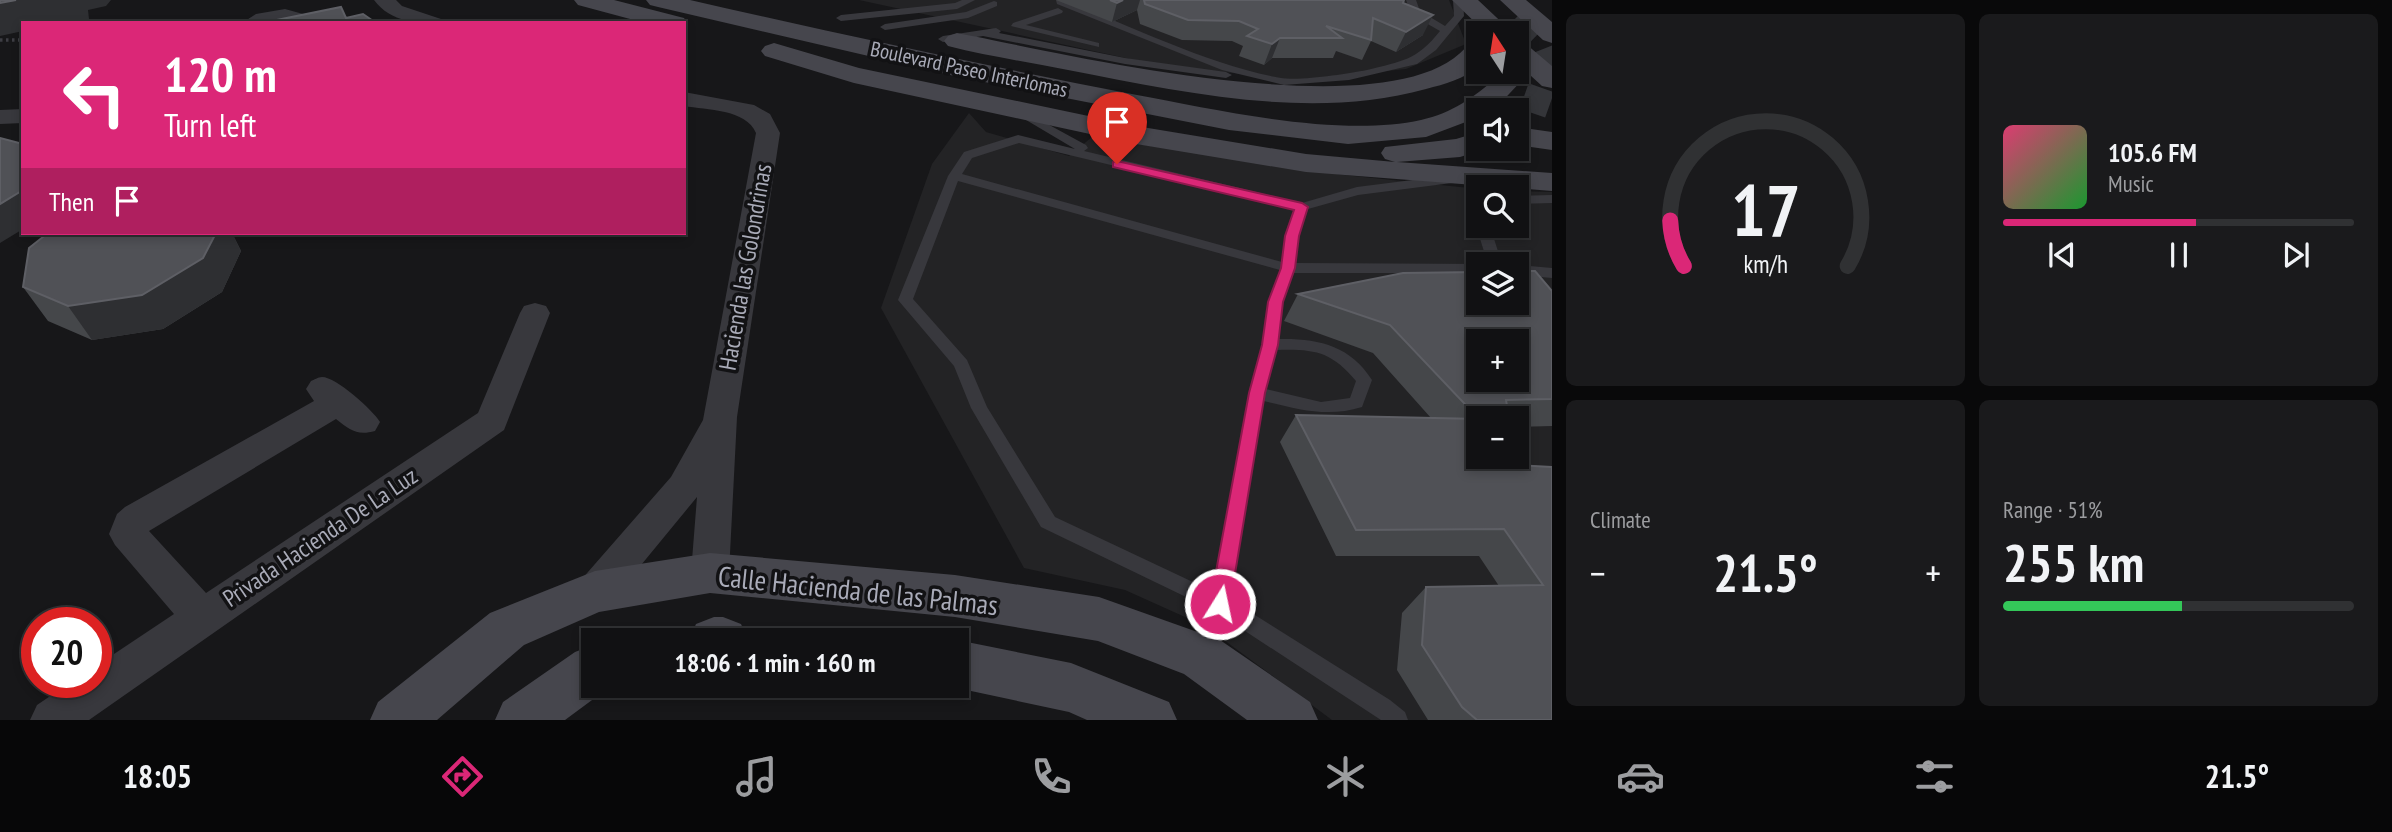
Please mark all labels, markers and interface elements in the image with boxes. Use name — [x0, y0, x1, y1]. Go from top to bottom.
north arrow — [1466, 21, 1530, 84]
map controls — [1466, 21, 1529, 469]
street label: Boulevard Paseo Interlomas — [868, 35, 1070, 103]
text: 120 m — [164, 42, 277, 106]
icon: left — [49, 49, 140, 140]
pin — [1087, 92, 1147, 164]
button: sound — [1466, 98, 1529, 161]
icon: arrive — [1098, 103, 1136, 141]
text: Turn left — [164, 104, 256, 146]
text: 105.6 FM — [2108, 136, 2197, 169]
street label: Hacienda las Golondrinas — [712, 161, 778, 373]
text: 17 — [1731, 162, 1800, 256]
text: Music — [2108, 169, 2154, 198]
button: search — [1466, 175, 1529, 238]
icon: arrive — [108, 182, 146, 220]
text: Then — [49, 185, 94, 218]
icon: previous — [2043, 236, 2081, 274]
icon: pause — [2160, 236, 2198, 274]
icon: next — [2277, 236, 2315, 274]
text: km/h — [1743, 248, 1788, 280]
button: layers — [1466, 252, 1529, 315]
button: + — [1466, 329, 1529, 392]
button: − — [1466, 406, 1529, 469]
street label: Privada Hacienda De La Luz — [217, 460, 423, 614]
text: Range · 51% — [2003, 495, 2103, 524]
text: Climate — [1590, 505, 1651, 534]
text: 255 km — [2003, 529, 2144, 596]
text: 21.5° — [1713, 539, 1818, 606]
text: − — [1590, 548, 1606, 597]
text: + — [1925, 548, 1941, 597]
street label: Calle Hacienda de las Palmas — [716, 557, 1000, 623]
position arrow — [1183, 567, 1257, 641]
speed limit sign: 20 — [21, 607, 112, 698]
text: 18:06 · 1 min · 160 m — [675, 646, 875, 679]
icon: directions — [438, 752, 487, 801]
icon: music — [732, 752, 781, 801]
icon: phone — [1027, 752, 1076, 801]
icon: climate — [1321, 752, 1370, 801]
icon: car — [1616, 752, 1665, 801]
icon: filters — [1910, 752, 1959, 801]
text: 18:05 — [123, 755, 192, 797]
text: 21.5° — [2205, 755, 2269, 797]

